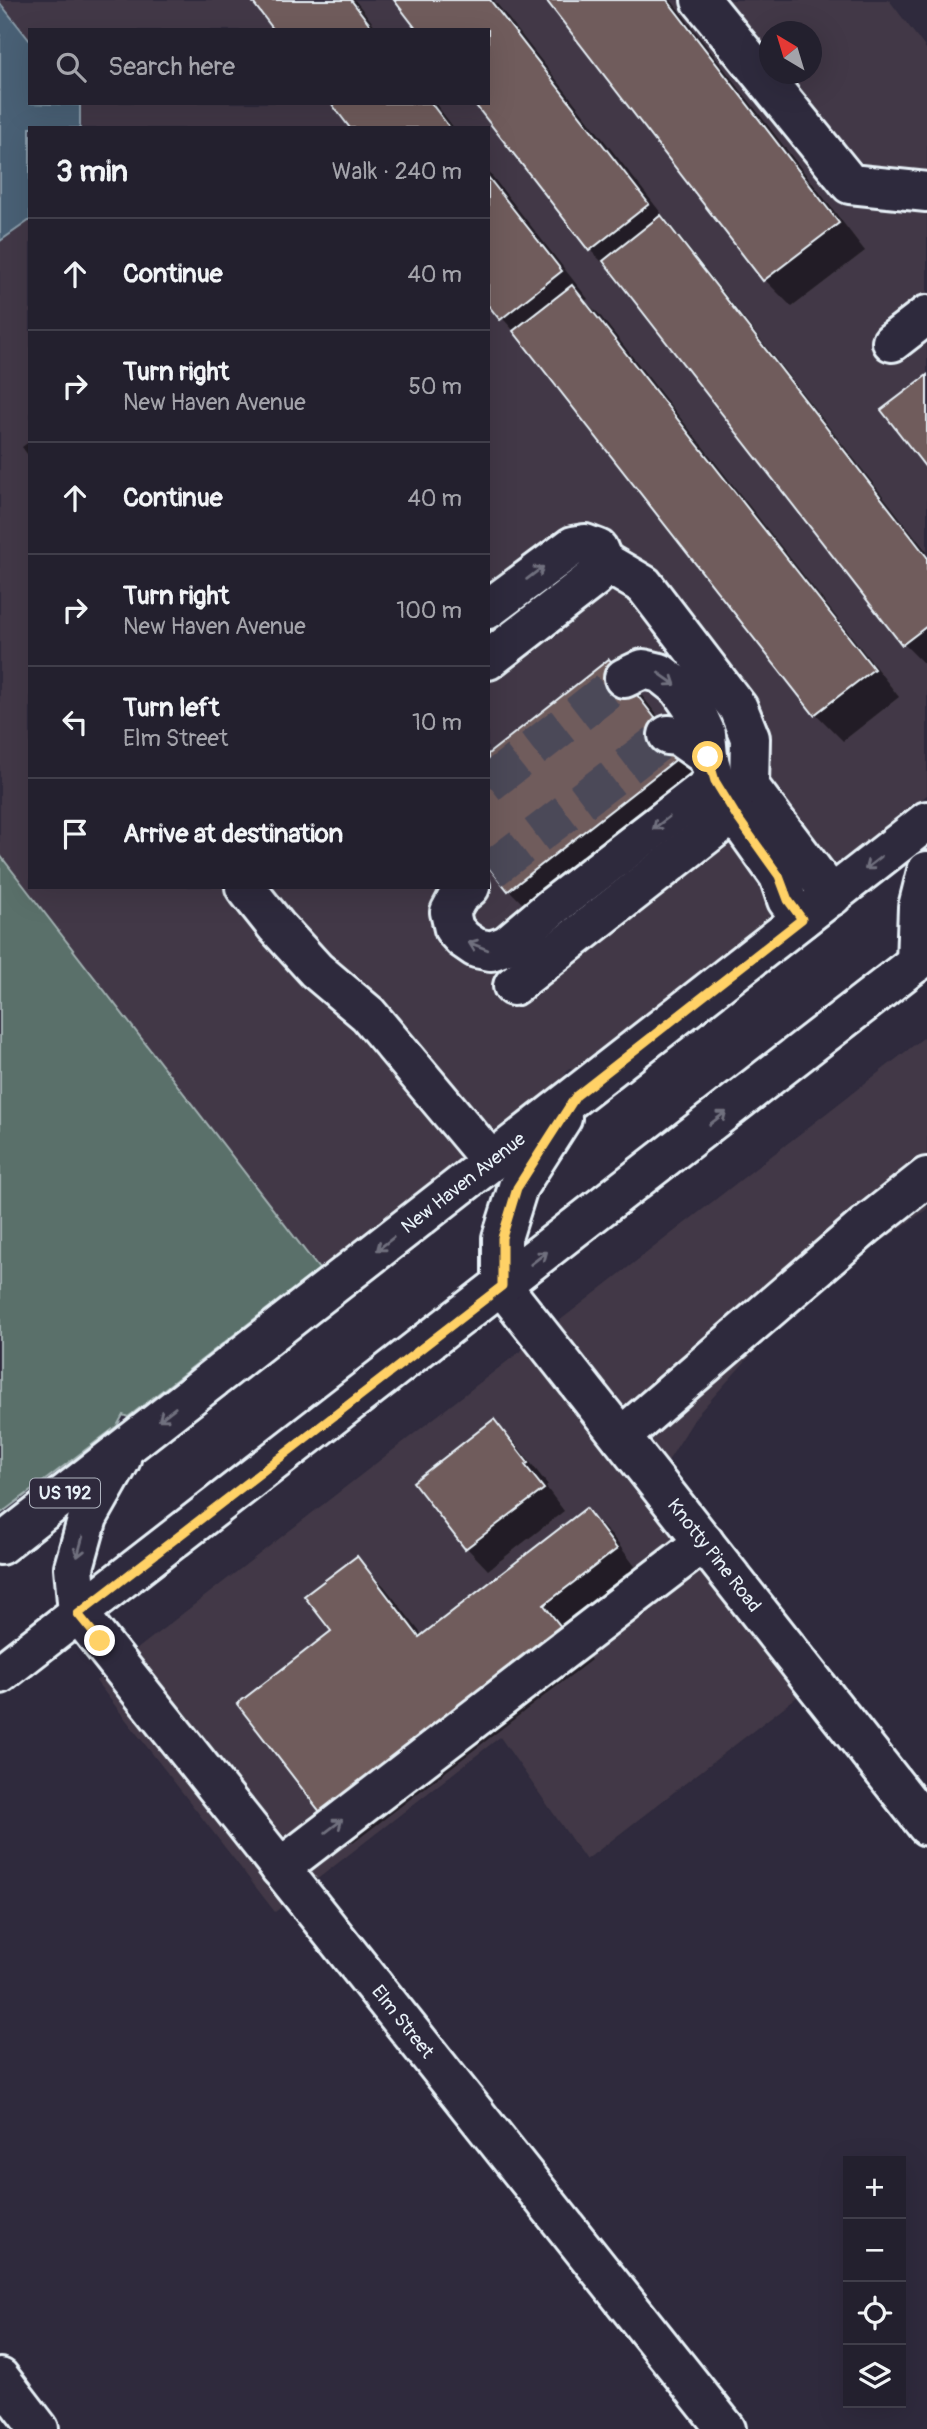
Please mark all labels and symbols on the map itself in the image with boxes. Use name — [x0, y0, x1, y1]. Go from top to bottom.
north arrow — [759, 21, 822, 84]
one-way arrow — [525, 565, 544, 580]
one-way arrow — [657, 672, 676, 686]
route start — [692, 741, 723, 772]
one-way arrow — [652, 815, 670, 830]
one-way arrow — [865, 856, 883, 871]
one-way arrow — [468, 939, 489, 951]
one-way arrow — [708, 1110, 727, 1125]
street label: New Haven Avenue — [397, 1127, 531, 1239]
one-way arrow — [376, 1237, 394, 1252]
one-way arrow — [529, 1250, 547, 1265]
one-way arrow — [158, 1406, 177, 1421]
road number: US 192 — [30, 1478, 100, 1508]
street label: Knotty Pine Road — [662, 1494, 766, 1617]
one-way arrow — [73, 1535, 86, 1558]
route end — [84, 1625, 115, 1656]
one-way arrow — [324, 1819, 342, 1834]
street label: Elm Street — [366, 1980, 439, 2064]

